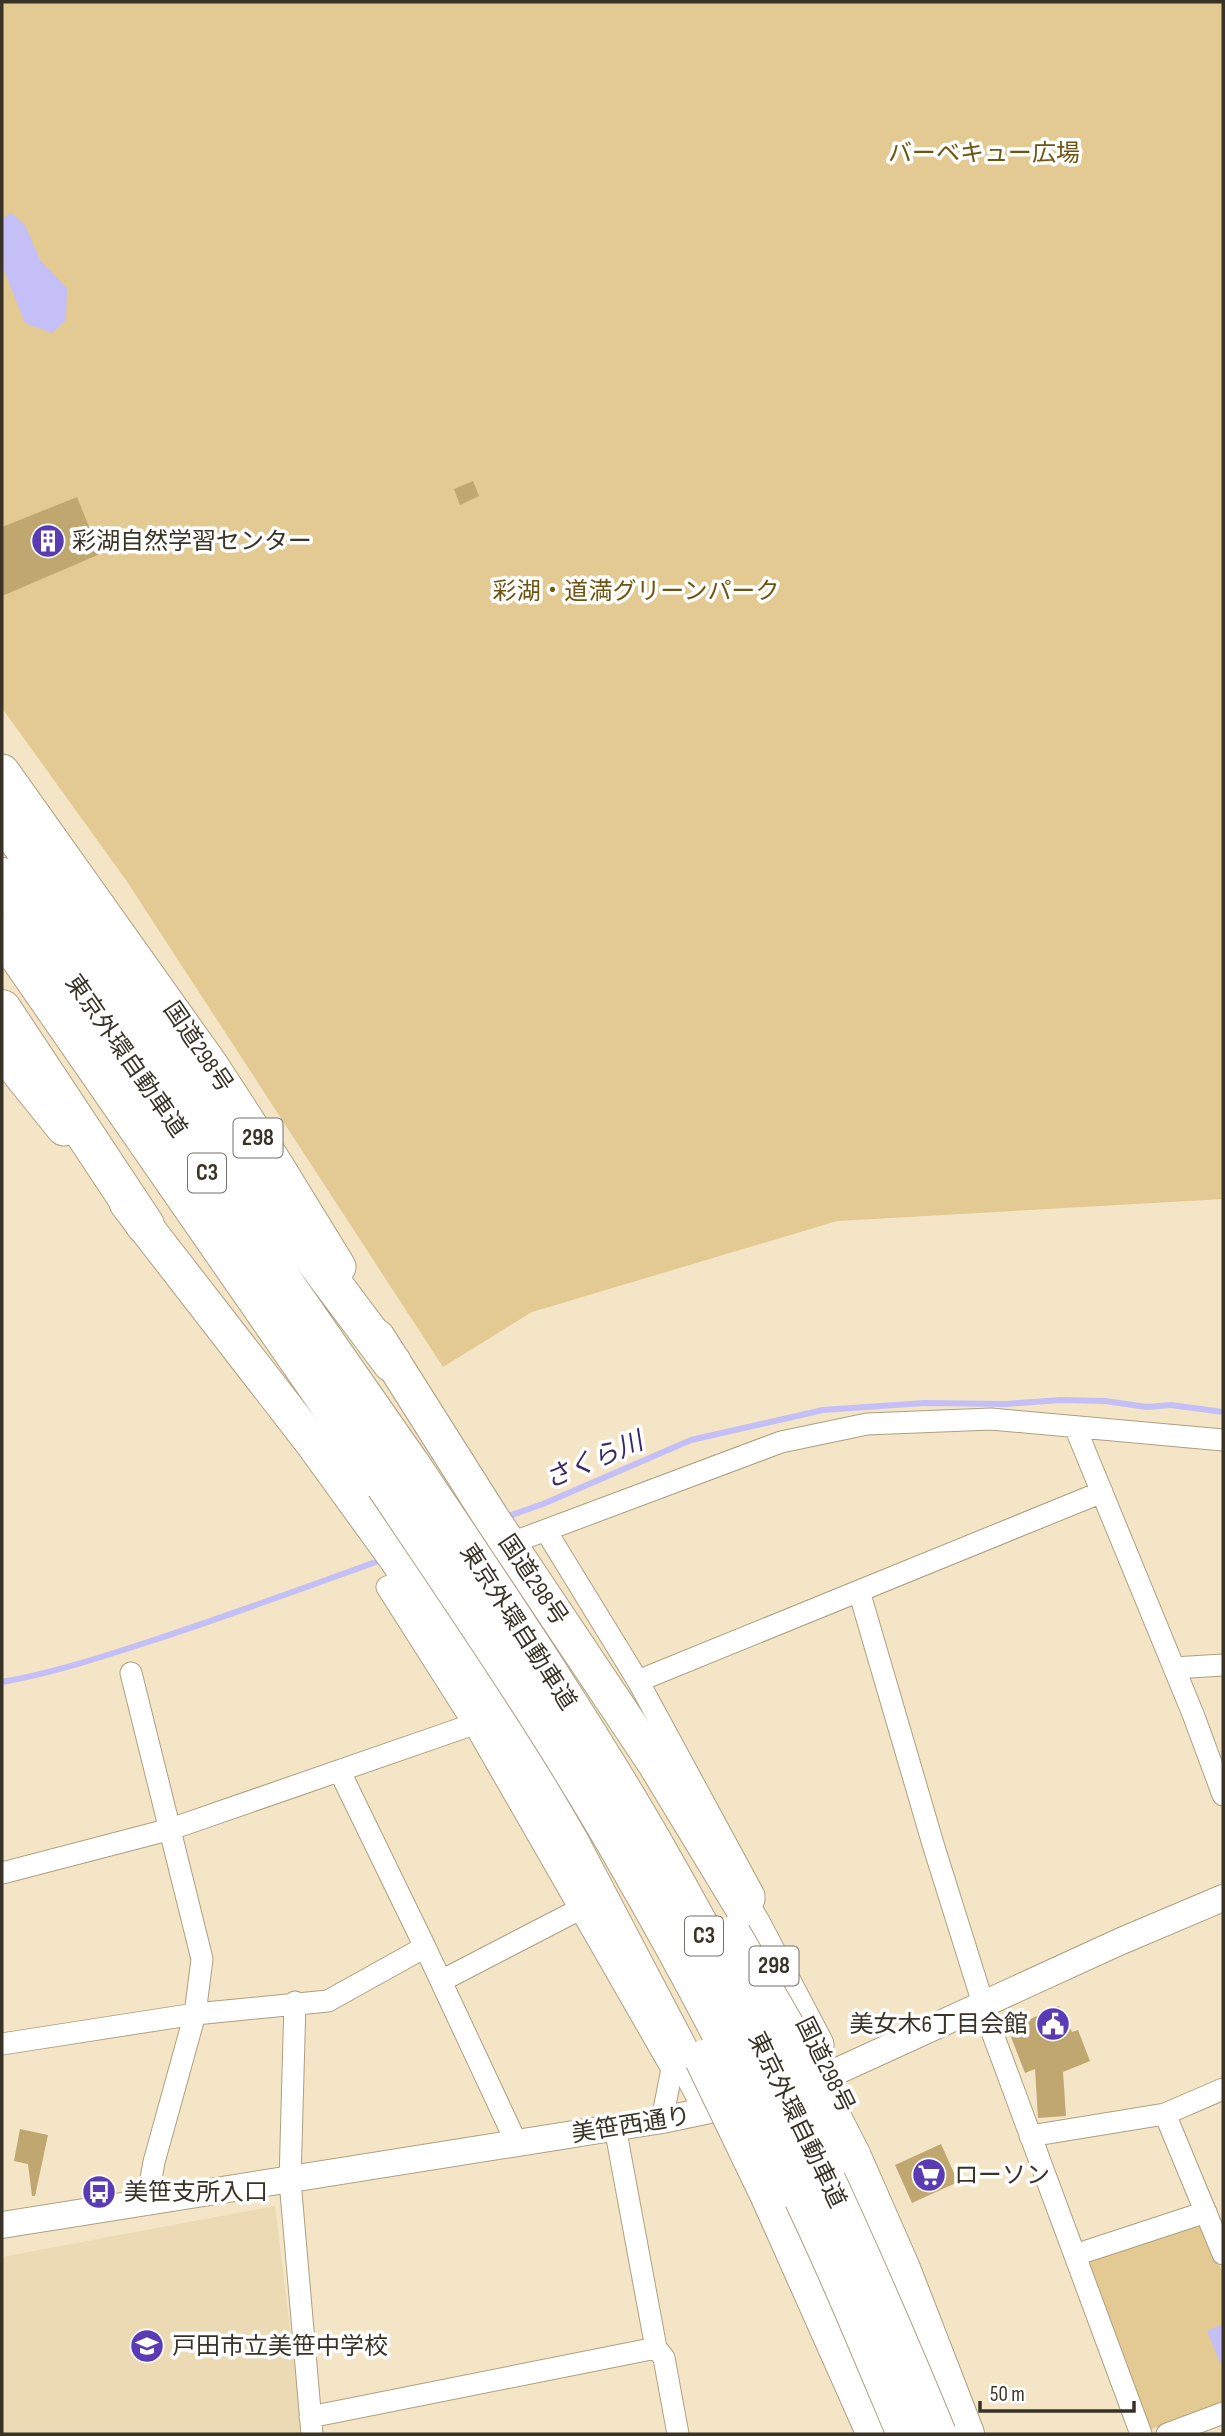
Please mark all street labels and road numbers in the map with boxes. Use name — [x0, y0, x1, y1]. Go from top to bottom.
street label: 東京外環自動車道 — [59, 969, 193, 1143]
street label: 国道298号 — [157, 996, 239, 1098]
road number: 298 — [233, 1119, 282, 1158]
road number: C3 — [188, 1154, 226, 1192]
street label: 国道298号 — [492, 1529, 574, 1631]
street label: 東京外環自動車道 — [454, 1539, 582, 1715]
road number: C3 — [685, 1916, 723, 1955]
road number: 298 — [750, 1946, 798, 1985]
street label: 国道298号 — [789, 2012, 861, 2118]
street label: 東京外環自動車道 — [742, 2027, 852, 2213]
street label: 美笹西通り — [569, 2101, 693, 2149]

